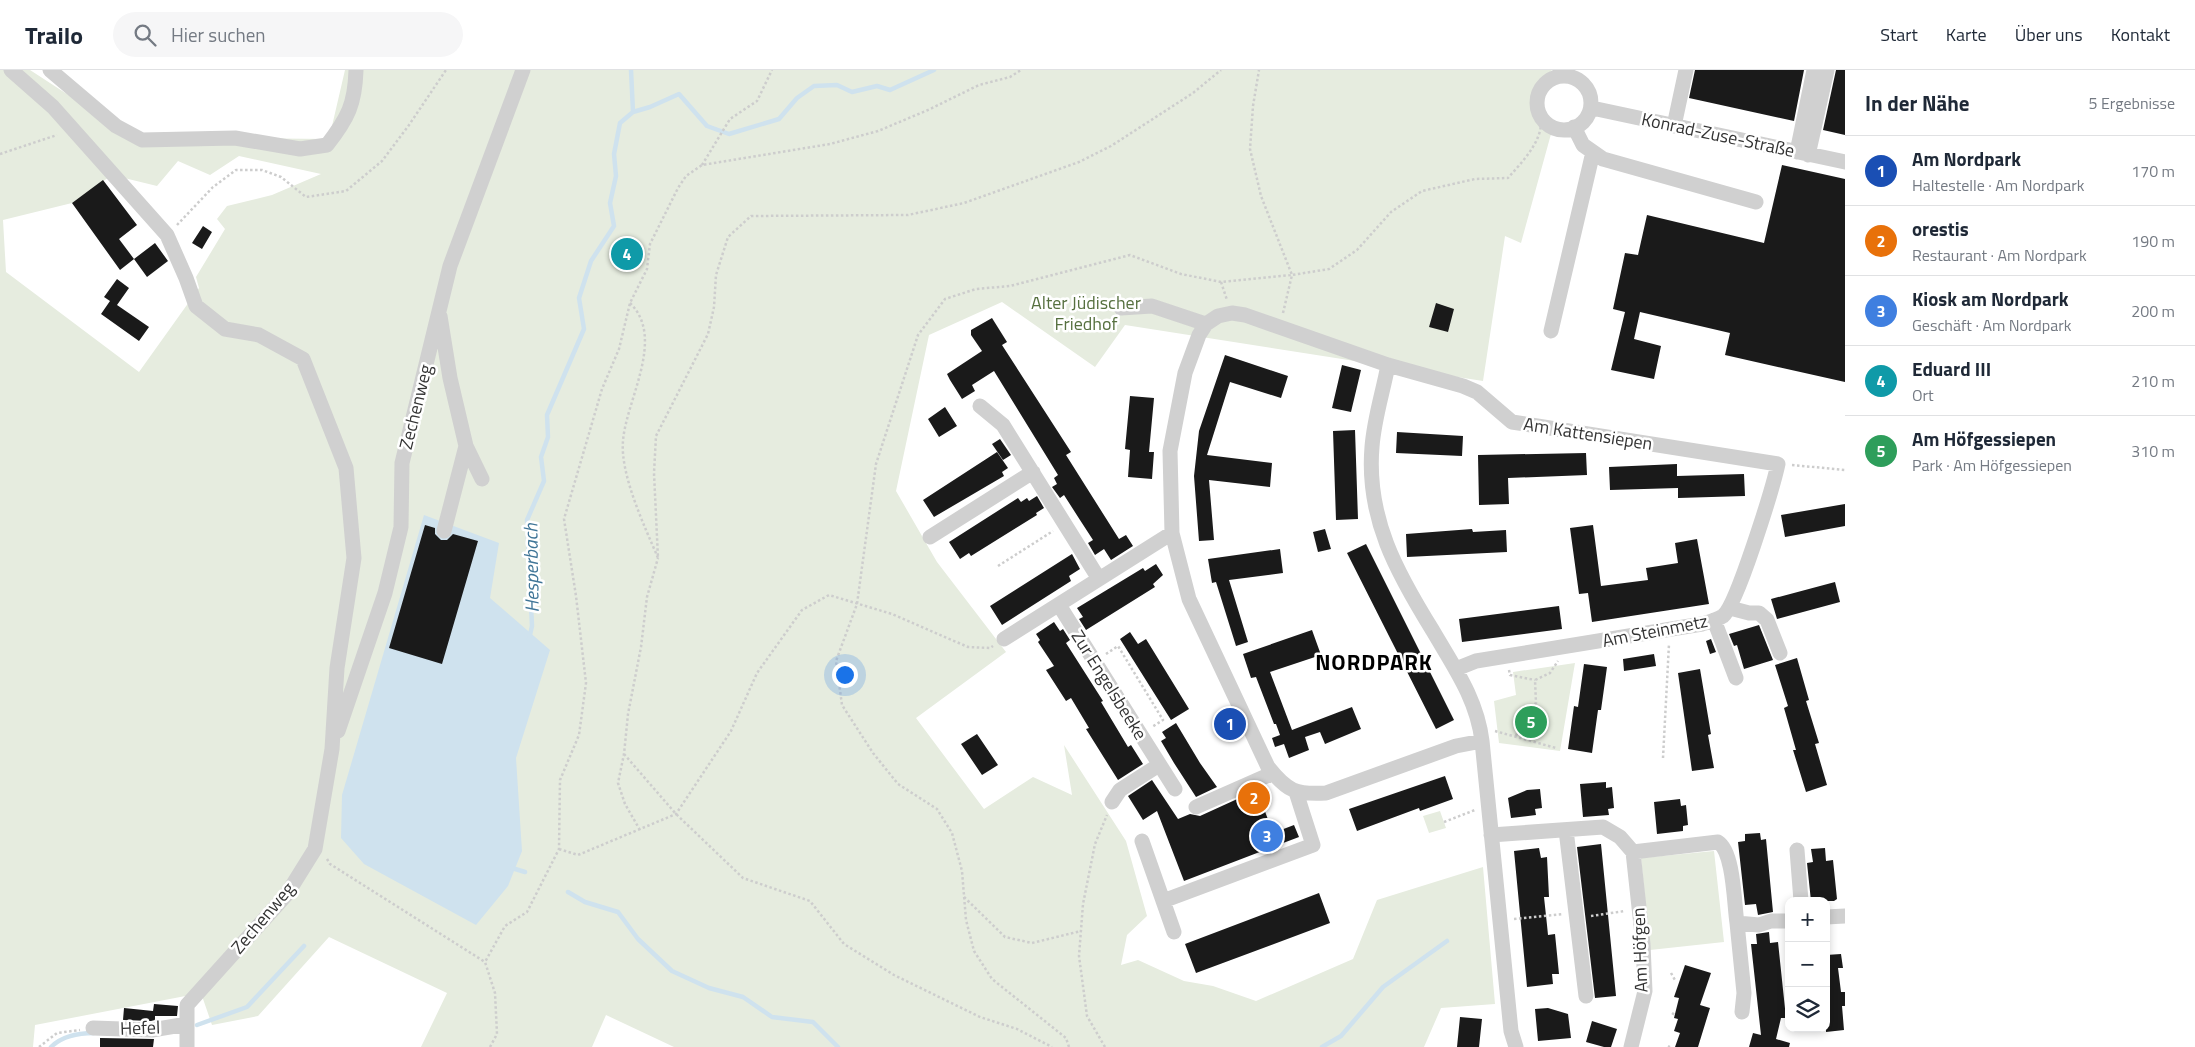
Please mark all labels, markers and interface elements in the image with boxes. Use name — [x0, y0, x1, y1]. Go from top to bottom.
search box — [113, 12, 463, 57]
text: Trailo — [25, 17, 83, 53]
text: Hier suchen — [171, 20, 266, 49]
icon: search — [131, 21, 159, 49]
text: Start — [1880, 21, 1918, 48]
text: Karte — [1946, 21, 1987, 48]
text: Über uns — [2015, 21, 2083, 48]
text: Kontakt — [2111, 21, 2170, 48]
text: In der Nähe — [1865, 87, 1970, 119]
text: 5 Ergebnisse — [2088, 91, 2175, 115]
street label: Konrad-Zuse-Straße — [1639, 105, 1797, 164]
text: Am Nordpark — [1912, 144, 2021, 173]
text: 1 — [1877, 159, 1885, 183]
text: 170 m — [2131, 159, 2175, 183]
text: Haltestelle · Am Nordpark — [1912, 173, 2084, 197]
text: orestis — [1912, 214, 1969, 243]
text: 2 — [1877, 229, 1885, 253]
text: 190 m — [2131, 229, 2175, 253]
pin: 4 — [611, 235, 643, 273]
text: Restaurant · Am Nordpark — [1912, 243, 2087, 267]
text: Kiosk am Nordpark — [1912, 284, 2069, 313]
park label: Alter Jüdischer Friedhof — [1031, 289, 1141, 337]
text: 3 — [1877, 299, 1885, 323]
text: 200 m — [2131, 299, 2175, 323]
text: Geschäft · Am Nordpark — [1912, 313, 2071, 337]
text: Eduard III — [1912, 354, 1991, 383]
street label: Zechenweg — [392, 362, 439, 452]
text: 4 — [1877, 369, 1885, 393]
text: 210 m — [2131, 369, 2175, 393]
text: Ort — [1912, 383, 1934, 407]
street label: Am Kattensiepen — [1522, 410, 1654, 457]
text: Am Höfgessiepen — [1912, 424, 2056, 453]
text: 5 — [1877, 439, 1885, 463]
text: 310 m — [2131, 439, 2175, 463]
text: Park · Am Höfgessiepen — [1912, 453, 2072, 477]
water label: Hesperbach — [515, 523, 546, 613]
street label: Am Steinmetz — [1600, 607, 1710, 654]
street label: Zur Engelsbeeke — [1065, 625, 1154, 745]
district label: NORDPARK — [1315, 645, 1433, 679]
your location — [832, 662, 858, 688]
pin: 5 — [1515, 703, 1547, 741]
pin: 1 — [1214, 705, 1246, 743]
pin: 2 — [1238, 779, 1270, 817]
pin: 3 — [1251, 817, 1283, 855]
street label: Zechenweg — [224, 876, 301, 960]
map controls — [1785, 897, 1830, 1032]
button: + — [1785, 897, 1830, 942]
street label: Am Höfgen — [1625, 907, 1654, 993]
button: − — [1785, 942, 1830, 987]
button: layers — [1785, 987, 1830, 1032]
street label: Hefel — [119, 1013, 161, 1042]

